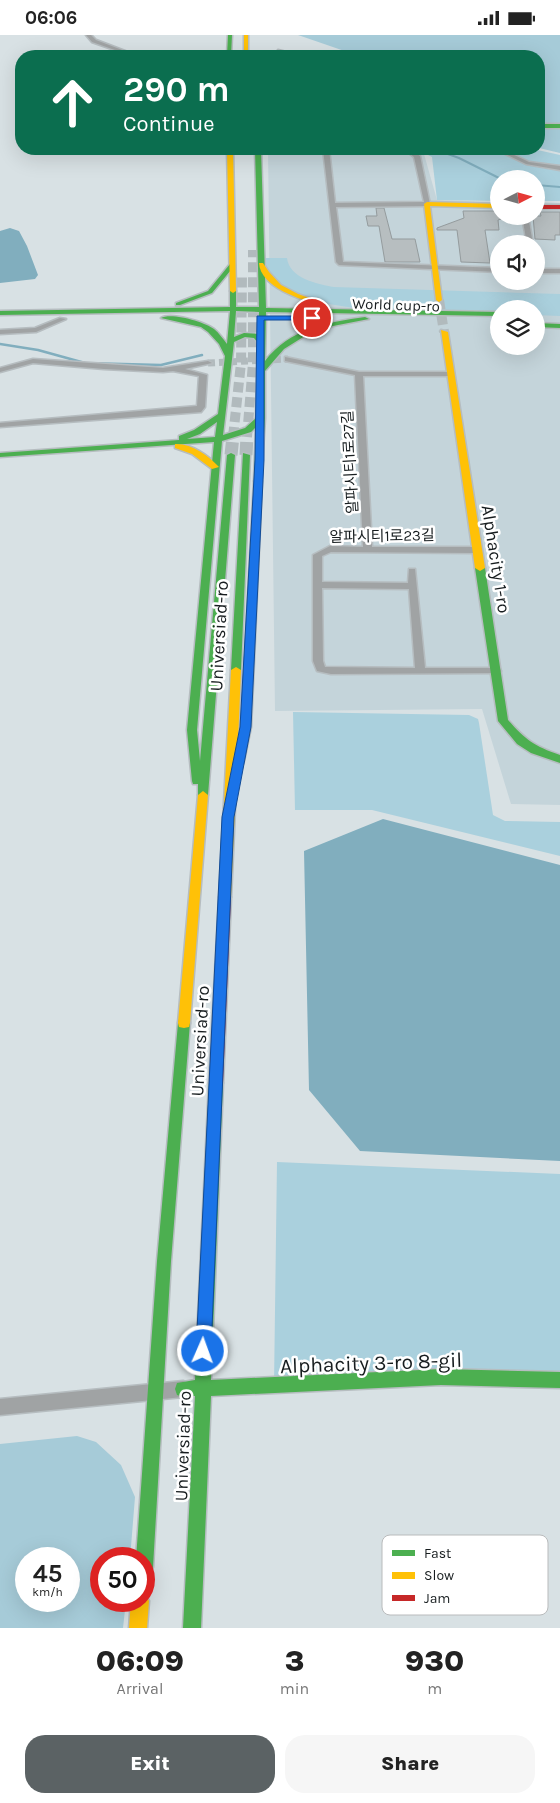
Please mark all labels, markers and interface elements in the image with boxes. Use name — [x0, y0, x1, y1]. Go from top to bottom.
text: 06:06 — [25, 7, 77, 29]
text: 290 m — [123, 69, 230, 110]
icon: ahead — [40, 70, 105, 135]
text: Continue — [123, 111, 215, 137]
north arrow — [490, 170, 545, 225]
map controls — [490, 170, 545, 355]
button: sound — [490, 235, 545, 290]
street label: World cup-ro — [352, 294, 440, 316]
pin — [291, 297, 333, 339]
button: layers — [490, 300, 545, 355]
icon: arrive — [298, 304, 326, 332]
street label: 알파시티1로27길 — [338, 410, 362, 514]
street label: Alphacity 1-ro — [477, 503, 515, 615]
street label: 알파시티1로23길 — [329, 526, 435, 546]
street label: Universiad-ro — [205, 580, 233, 692]
street label: Universiad-ro — [186, 985, 214, 1097]
position arrow — [176, 1324, 228, 1376]
street label: Alphacity 3-ro 8-gil — [280, 1348, 462, 1378]
street label: Universiad-ro — [170, 1390, 196, 1502]
legend — [382, 1535, 548, 1615]
text: Fast — [424, 1545, 451, 1562]
speed limit sign: 50 — [90, 1547, 155, 1612]
text: 45 — [33, 1559, 62, 1588]
text: Slow — [424, 1567, 454, 1584]
text: km/h — [32, 1585, 63, 1599]
text: Jam — [424, 1590, 450, 1607]
text: 06:09 — [96, 1643, 184, 1679]
text: 3 — [285, 1643, 304, 1679]
text: 930 — [405, 1643, 464, 1679]
text: Arrival — [117, 1679, 163, 1698]
text: min — [280, 1679, 309, 1698]
text: m — [427, 1679, 442, 1698]
button: Exit — [25, 1735, 275, 1793]
button: Share — [285, 1735, 535, 1793]

